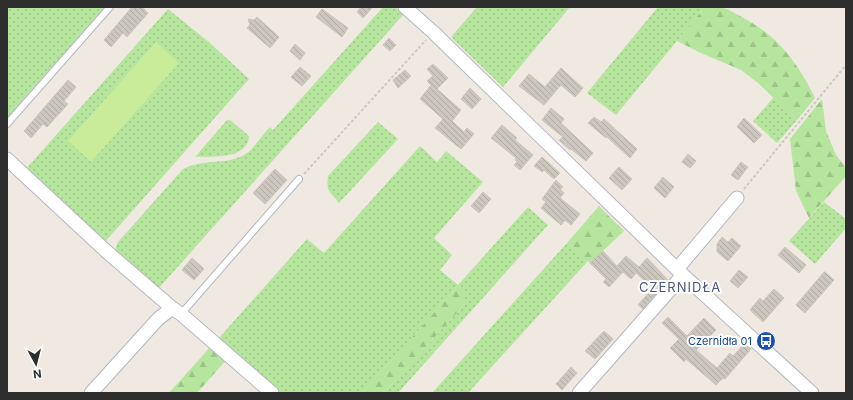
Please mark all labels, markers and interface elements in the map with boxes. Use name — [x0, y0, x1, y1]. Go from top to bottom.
district label: CZERNIDŁA — [639, 279, 721, 295]
bus stop icon: Czernidła 01 — [755, 330, 777, 352]
place label: Czernidła 01 — [688, 334, 752, 348]
north arrow — [16, 344, 56, 384]
text: N — [32, 366, 42, 381]

